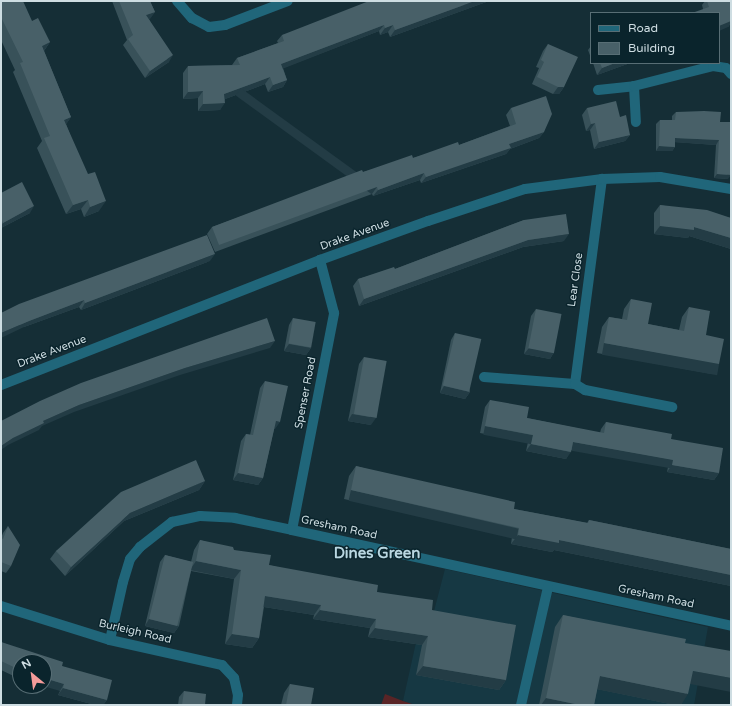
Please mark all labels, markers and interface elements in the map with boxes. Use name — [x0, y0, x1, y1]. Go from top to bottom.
legend — [590, 12, 720, 64]
text: Road — [628, 21, 658, 35]
text: Building — [628, 41, 675, 55]
street label: Drake Avenue — [318, 216, 392, 254]
street label: Lear Close — [566, 252, 586, 308]
street label: Drake Avenue — [16, 333, 88, 371]
street label: Spenser Road — [293, 356, 319, 430]
street label: Gresham Road — [300, 514, 378, 542]
district label: Dines Green — [334, 545, 420, 563]
street label: Gresham Road — [617, 583, 695, 611]
street label: Burleigh Road — [97, 617, 173, 647]
north arrow — [12, 654, 52, 694]
text: N — [19, 656, 33, 672]

